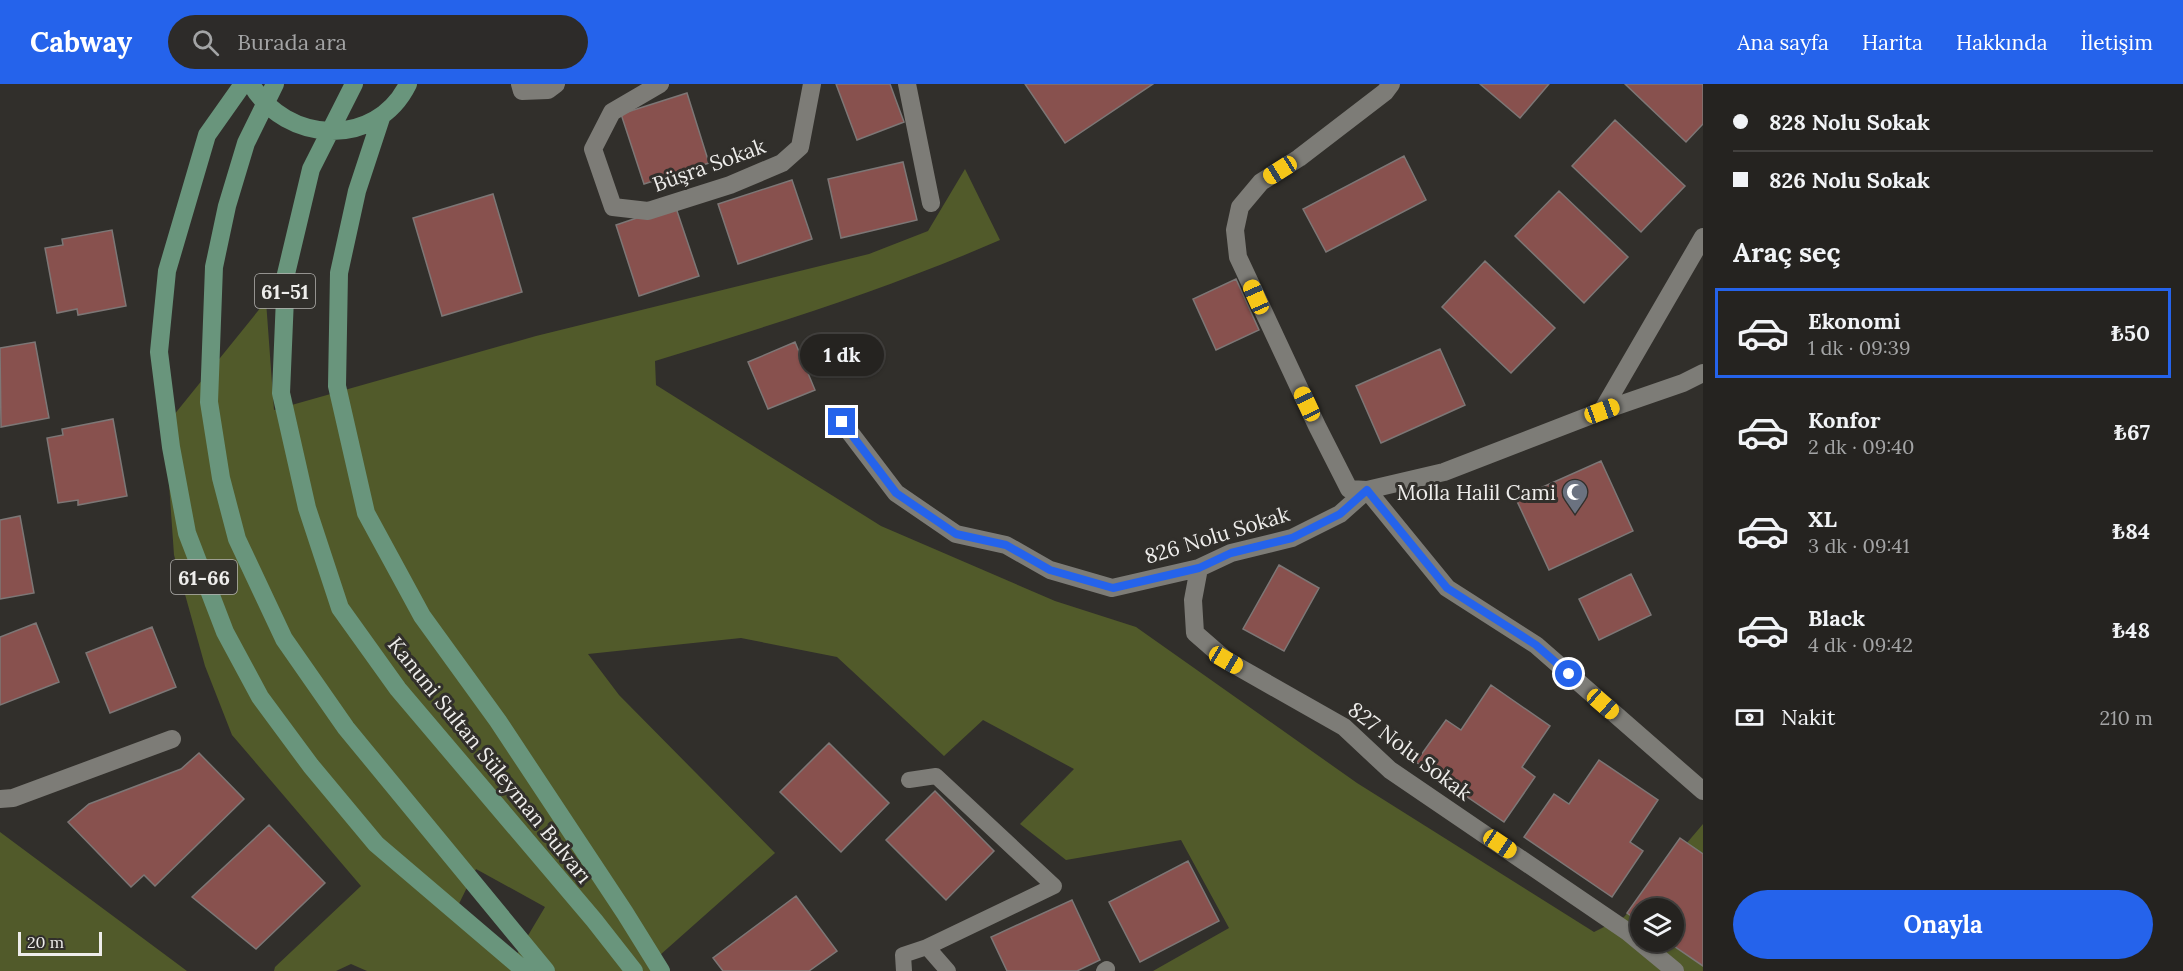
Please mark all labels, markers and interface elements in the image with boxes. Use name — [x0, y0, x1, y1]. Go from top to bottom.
search box — [168, 15, 588, 69]
text: Cabway — [30, 24, 132, 60]
icon: search — [189, 26, 222, 59]
text: Burada ara — [237, 28, 347, 56]
text: Ana sayfa — [1737, 29, 1829, 56]
text: Harita — [1862, 29, 1923, 56]
text: Hakkında — [1956, 29, 2048, 56]
text: İletişim — [2081, 29, 2153, 56]
text: 828 Nolu Sokak — [1769, 108, 1930, 136]
street label: Büşra Sokak — [649, 132, 770, 198]
car — [1260, 153, 1300, 187]
text: 826 Nolu Sokak — [1769, 166, 1930, 194]
text: Araç seç — [1733, 235, 1841, 269]
road number: 61-51 — [255, 274, 315, 308]
car — [1240, 277, 1272, 317]
icon: car — [1736, 306, 1790, 360]
text: Ekonomi — [1808, 307, 1901, 335]
text: ₺50 — [2111, 319, 2150, 347]
callout: 1 dk — [800, 335, 884, 377]
text: 1 dk · 09:39 — [1808, 335, 1910, 360]
text: 1 dk — [823, 342, 861, 367]
car — [1291, 384, 1323, 424]
car — [1582, 396, 1622, 426]
icon: car — [1736, 405, 1790, 459]
text: Konfor — [1808, 406, 1881, 434]
route end — [828, 408, 855, 435]
text: ₺67 — [2114, 418, 2150, 446]
text: 2 dk · 09:40 — [1808, 434, 1914, 459]
mosque icon: Molla Halil Cami — [1560, 477, 1590, 515]
place label: Molla Halil Cami — [1397, 479, 1556, 506]
street label: 826 Nolu Sokak — [1141, 500, 1293, 570]
icon: car — [1736, 504, 1790, 558]
text: XL — [1808, 505, 1837, 533]
text: ₺84 — [2112, 517, 2150, 545]
text: 3 dk · 09:41 — [1808, 533, 1910, 558]
road number: 61-66 — [171, 560, 237, 594]
icon: car — [1736, 603, 1790, 657]
text: Black — [1808, 604, 1865, 632]
text: ₺48 — [2112, 616, 2150, 644]
street label: Kanuni Sultan Süleyman Bulvarı — [382, 631, 598, 889]
text: 4 dk · 09:42 — [1808, 632, 1913, 657]
car — [1206, 643, 1246, 677]
route start — [1555, 660, 1582, 687]
car — [1584, 685, 1622, 723]
street label: 827 Nolu Sokak — [1343, 696, 1478, 807]
icon: cash — [1733, 701, 1766, 734]
text: Nakit — [1781, 703, 1836, 731]
text: 210 m — [2099, 705, 2153, 730]
car — [1480, 826, 1520, 862]
button: Onayla — [1733, 890, 2153, 959]
map controls — [1630, 898, 1684, 952]
button: layers — [1630, 898, 1684, 952]
scale bar — [18, 929, 102, 956]
text: 20 m — [27, 932, 64, 952]

